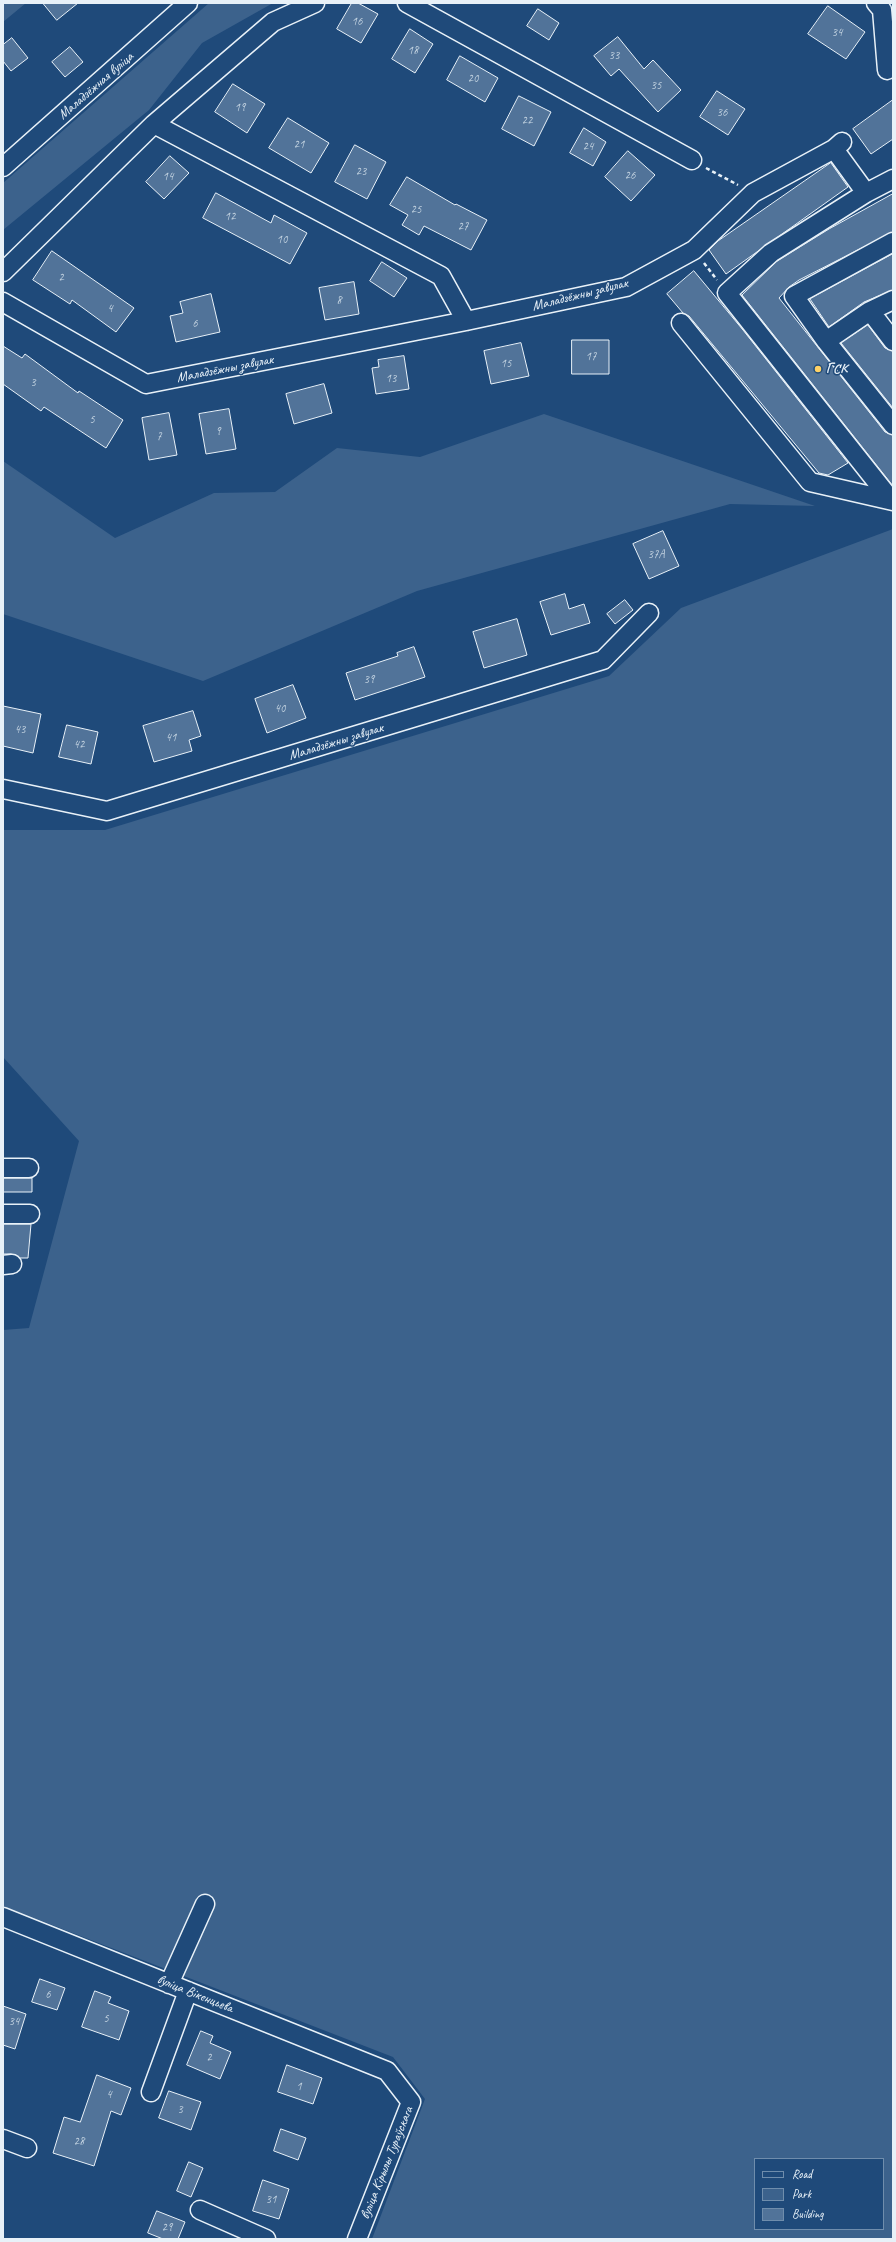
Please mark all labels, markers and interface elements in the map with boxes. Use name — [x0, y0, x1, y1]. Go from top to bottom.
house number: 16 — [352, 15, 362, 29]
house number: 34 — [832, 26, 842, 40]
house number: 18 — [408, 44, 418, 58]
street label: Маладзёжная вуліца — [55, 49, 137, 123]
house number: 33 — [609, 49, 619, 63]
house number: 20 — [468, 72, 478, 86]
house number: 35 — [651, 79, 661, 93]
house number: 19 — [235, 101, 245, 115]
house number: 36 — [717, 106, 727, 120]
house number: 22 — [522, 114, 532, 128]
house number: 21 — [294, 138, 304, 152]
house number: 24 — [583, 140, 593, 154]
house number: 23 — [356, 165, 366, 179]
house number: 26 — [625, 169, 635, 183]
house number: 14 — [163, 170, 173, 184]
house number: 25 — [411, 203, 421, 217]
house number: 12 — [225, 210, 235, 224]
house number: 27 — [458, 220, 468, 234]
house number: 10 — [277, 233, 287, 247]
house number: 2 — [58, 271, 64, 285]
street label: Маладзёжны завулак — [530, 275, 630, 315]
house number: 8 — [336, 294, 342, 308]
house number: 4 — [107, 302, 113, 316]
house number: 6 — [192, 317, 198, 331]
house number: 17 — [586, 350, 596, 364]
street label: Маладзёжны завулак — [175, 351, 275, 387]
house number: 15 — [501, 357, 511, 371]
place label: ГСК — [826, 361, 848, 377]
marker: ГСК — [813, 364, 823, 374]
house number: 13 — [386, 372, 396, 386]
house number: 3 — [30, 376, 36, 390]
house number: 5 — [89, 413, 95, 427]
house number: 9 — [215, 425, 221, 439]
house number: 7 — [156, 430, 162, 444]
house number: 37А — [648, 548, 664, 562]
house number: 39 — [364, 673, 374, 687]
house number: 40 — [275, 702, 285, 716]
street label: Маладзёжны завулак — [287, 720, 385, 764]
house number: 43 — [15, 723, 25, 737]
house number: 41 — [166, 731, 176, 745]
house number: 42 — [74, 738, 84, 752]
street label: вуліца Вікенцьева — [154, 1971, 236, 2017]
house number: 6 — [45, 1988, 51, 2002]
house number: 5 — [103, 2012, 109, 2026]
house number: 34 — [9, 2015, 19, 2029]
house number: 2 — [206, 2051, 212, 2065]
house number: 1 — [296, 2080, 302, 2094]
house number: 4 — [106, 2088, 112, 2102]
house number: 3 — [177, 2103, 183, 2117]
street label: вуліца Кірылы Тураўскага — [357, 2104, 417, 2222]
house number: 28 — [74, 2135, 84, 2149]
legend — [754, 2158, 884, 2230]
text: Road — [792, 2166, 812, 2182]
text: Park — [792, 2186, 811, 2202]
house number: 31 — [266, 2193, 276, 2207]
text: Building — [792, 2206, 824, 2222]
house number: 29 — [162, 2221, 172, 2235]

